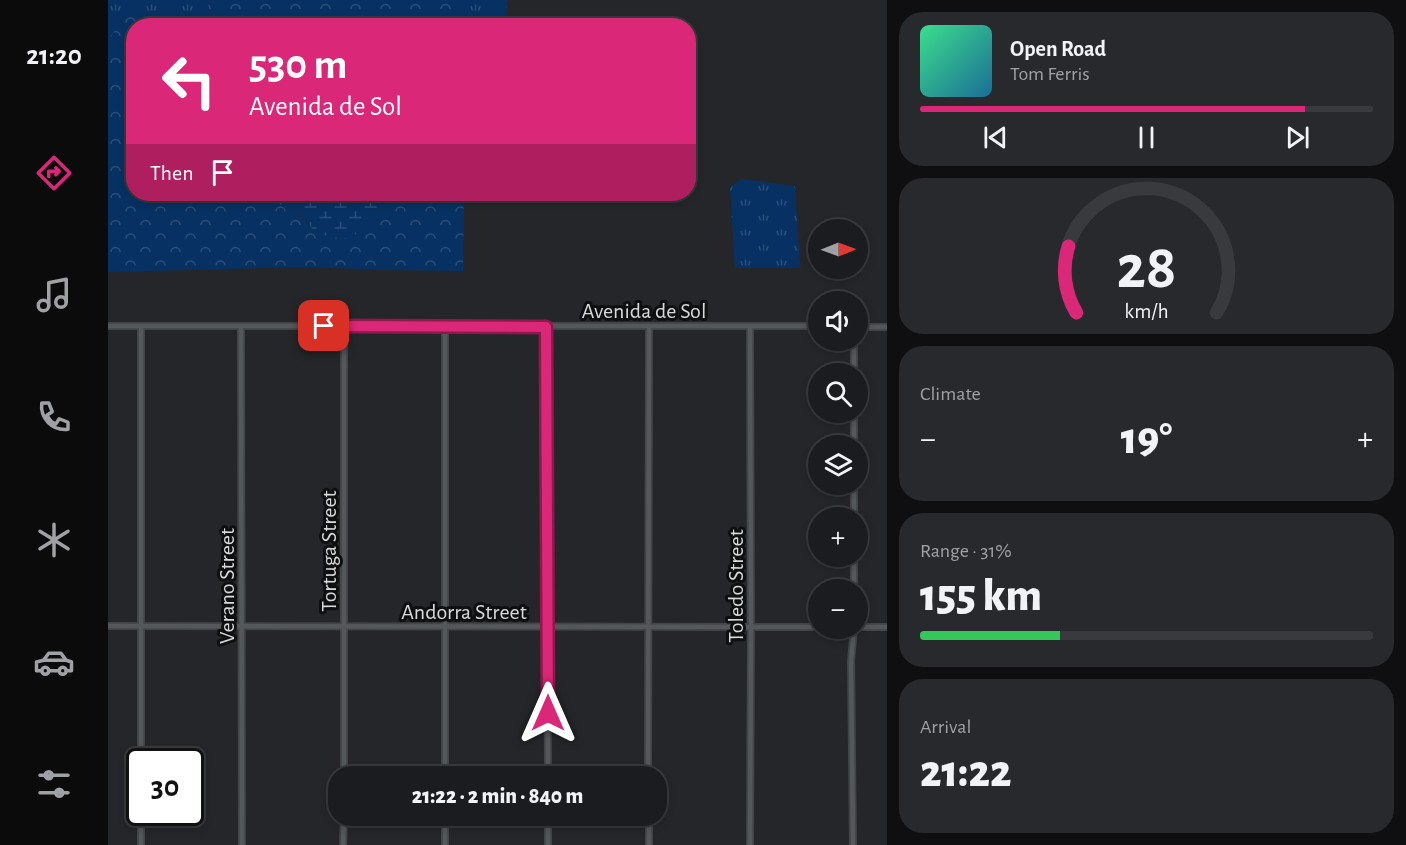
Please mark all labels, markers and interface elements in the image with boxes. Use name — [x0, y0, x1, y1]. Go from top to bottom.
text: Open Road — [1010, 38, 1106, 60]
text: 21:20 — [26, 42, 82, 69]
icon: left — [150, 42, 228, 120]
text: 530 m — [249, 44, 347, 86]
text: Tom Ferris — [1010, 64, 1090, 84]
text: Avenida de Sol — [249, 93, 402, 120]
icon: previous — [979, 121, 1012, 154]
icon: pause — [1130, 121, 1163, 154]
icon: next — [1281, 121, 1314, 154]
icon: directions — [33, 152, 75, 194]
icon: arrive — [206, 156, 239, 189]
text: Then — [150, 162, 194, 184]
north arrow — [808, 219, 868, 279]
map controls — [808, 219, 868, 639]
text: 28 — [1116, 237, 1177, 299]
icon: music — [33, 274, 75, 316]
button: sound — [808, 291, 868, 351]
pin — [298, 300, 349, 351]
street label: Avenida de Sol — [582, 300, 706, 322]
text: km/h — [1124, 302, 1169, 323]
icon: arrive — [307, 309, 340, 342]
button: search — [808, 363, 868, 423]
text: Climate — [920, 384, 981, 404]
icon: phone — [33, 396, 75, 438]
text: 19° — [1121, 417, 1172, 462]
text: − — [920, 423, 936, 456]
text: + — [1357, 423, 1373, 456]
button: layers — [808, 435, 868, 495]
street label: Tortuga Street — [318, 490, 340, 612]
button: + — [808, 507, 868, 567]
icon: climate — [33, 519, 75, 561]
street label: Verano Street — [216, 528, 238, 644]
street label: Toledo Street — [725, 529, 747, 643]
text: Range · 31% — [920, 541, 1012, 561]
text: 155 km — [920, 574, 1042, 619]
button: − — [808, 579, 868, 639]
street label: Andorra Street — [401, 601, 527, 623]
icon: car — [33, 641, 75, 683]
position arrow — [516, 681, 580, 745]
text: Arrival — [920, 717, 971, 737]
speed limit sign: 30 — [126, 748, 204, 826]
text: 21:22 — [920, 750, 1012, 795]
icon: filters — [33, 763, 75, 805]
text: 21:22 · 2 min · 840 m — [412, 785, 583, 807]

